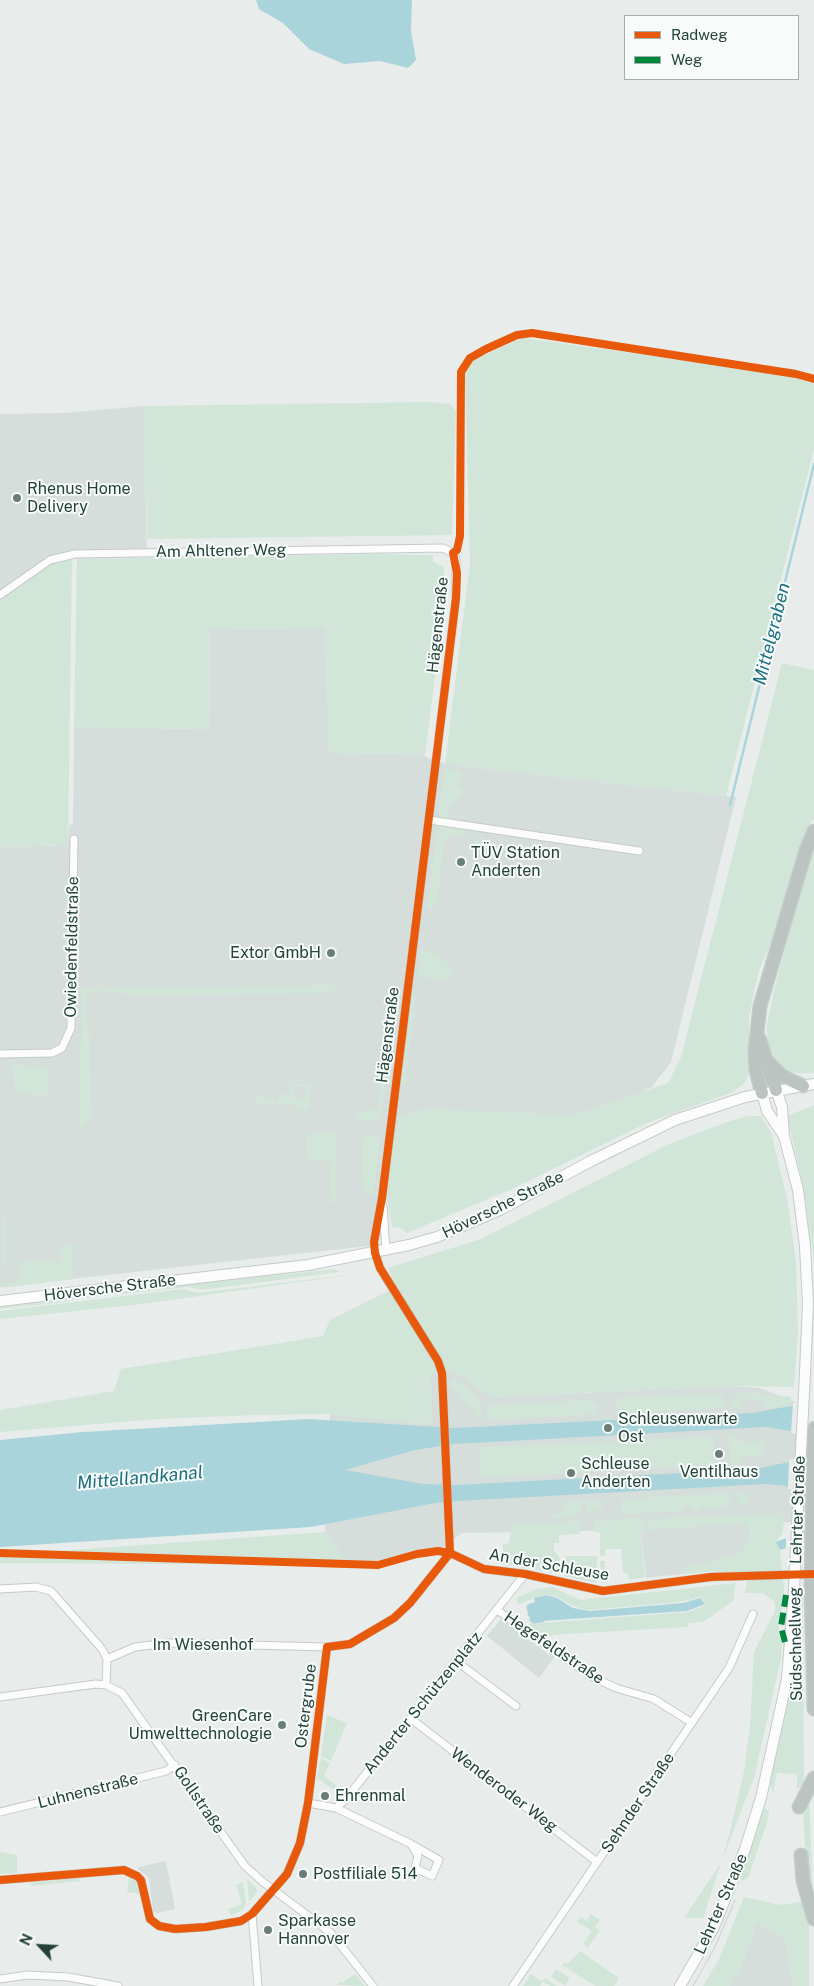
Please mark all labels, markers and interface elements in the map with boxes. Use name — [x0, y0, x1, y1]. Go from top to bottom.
legend — [624, 15, 799, 80]
text: Radweg — [671, 26, 728, 43]
text: Weg — [671, 51, 702, 68]
place label: Rhenus Home Delivery — [27, 479, 131, 517]
marker: Rhenus Home Delivery — [11, 492, 23, 504]
street label: Am Ahltener Weg — [155, 540, 287, 562]
street label: Hägenstraße — [423, 576, 453, 674]
water label: Mittelgraben — [749, 581, 795, 687]
place label: TÜV Station Anderten — [471, 843, 560, 881]
marker: TÜV Station Anderten — [455, 856, 467, 868]
street label: Owiedenfeldstraße — [61, 876, 83, 1018]
place label: Extor GmbH — [230, 943, 321, 963]
marker: Extor GmbH — [325, 947, 337, 959]
street label: Hägenstraße — [373, 986, 403, 1084]
street label: Höversche Straße — [439, 1167, 567, 1243]
street label: Höversche Straße — [43, 1270, 177, 1306]
place label: Schleusenwarte Ost — [618, 1409, 738, 1447]
marker: Schleusenwarte Ost — [602, 1422, 614, 1434]
marker: Ventilhaus — [713, 1448, 725, 1460]
place label: Schleuse Anderten — [581, 1454, 651, 1492]
street label: Lehrter Straße — [787, 1456, 809, 1564]
water label: Mittellandkanal — [76, 1462, 204, 1494]
place label: Ventilhaus — [680, 1462, 758, 1482]
marker: Schleuse Anderten — [565, 1467, 577, 1479]
street label: An der Schleuse — [487, 1545, 611, 1585]
street label: Südschnellweg — [785, 1587, 807, 1701]
street label: Hegefeldstraße — [500, 1608, 608, 1688]
street label: Anderter Schützenplatz — [360, 1628, 486, 1778]
street label: Im Wiesenhof — [152, 1635, 254, 1655]
street label: Ostergrube — [291, 1663, 321, 1749]
place label: GreenCare Umwelttechnologie — [129, 1706, 272, 1744]
marker: GreenCare Umwelttechnologie — [276, 1719, 288, 1731]
street label: Wenderoder Weg — [447, 1744, 561, 1836]
street label: Sehnder Straße — [597, 1749, 679, 1857]
street label: Gollstraße — [169, 1763, 229, 1837]
street label: Luhnenstraße — [36, 1769, 140, 1813]
place label: Ehrenmal — [335, 1786, 406, 1806]
marker: Ehrenmal — [319, 1790, 331, 1802]
street label: Lehrter Straße — [690, 1851, 752, 1957]
place label: Postfiliale 514 — [313, 1864, 418, 1884]
marker: Postfiliale 514 — [297, 1868, 309, 1880]
place label: Sparkasse Hannover — [278, 1911, 356, 1949]
north arrow — [15, 1921, 65, 1971]
marker: Sparkasse Hannover — [262, 1924, 274, 1936]
text: N — [17, 1931, 36, 1948]

